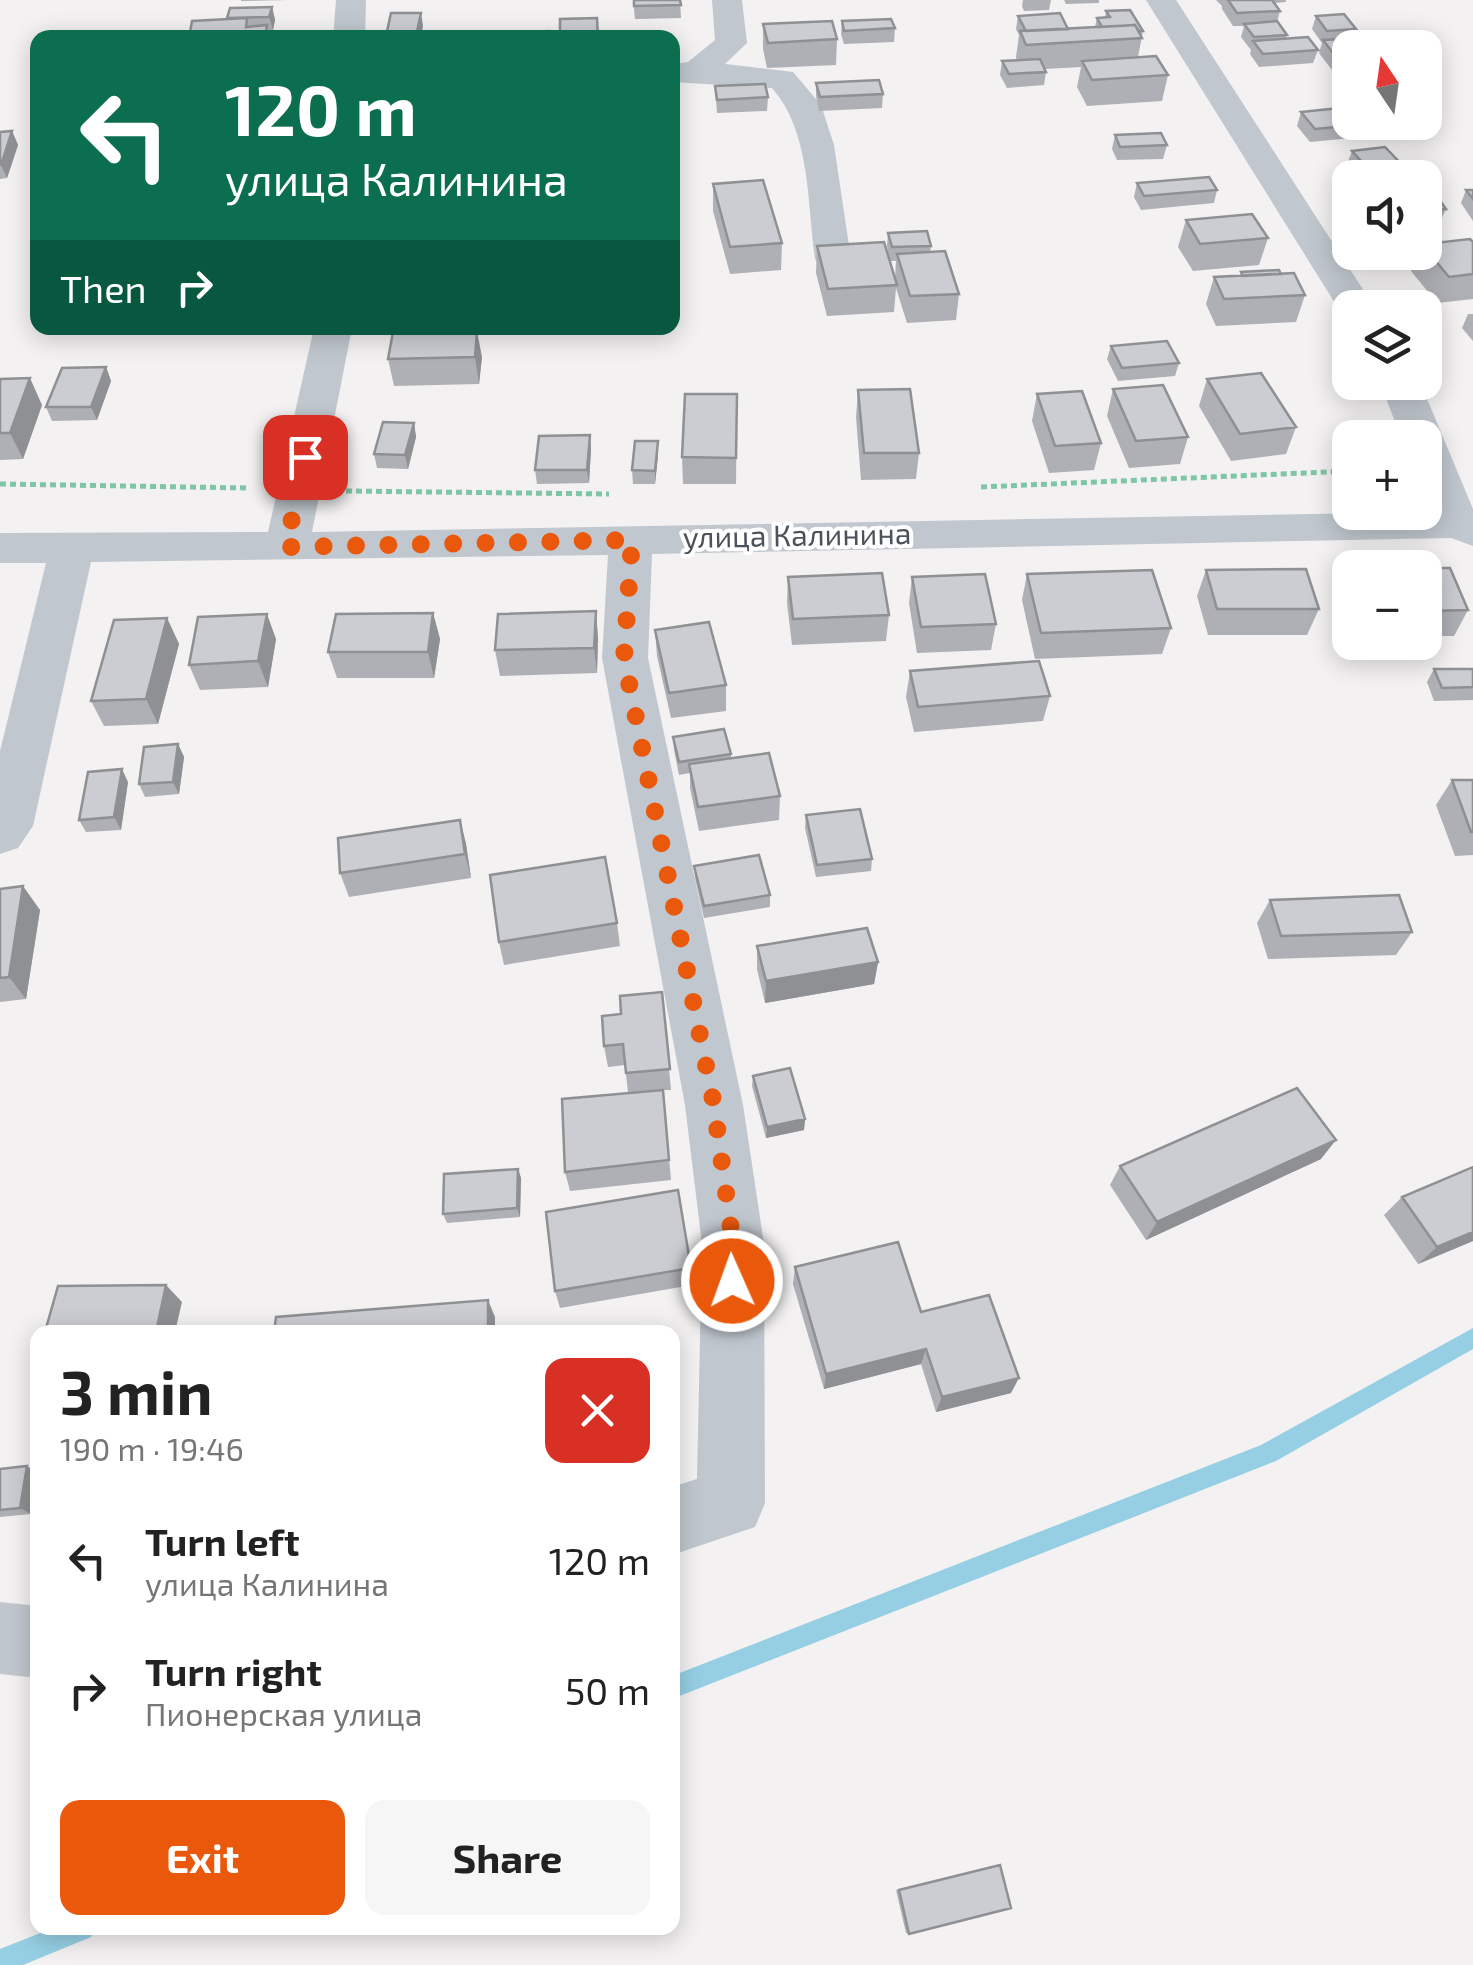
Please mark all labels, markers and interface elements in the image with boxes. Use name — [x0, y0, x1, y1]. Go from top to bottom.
north arrow — [1332, 30, 1442, 140]
map controls — [1332, 30, 1442, 660]
text: 120 m — [225, 66, 417, 150]
icon: left — [60, 70, 190, 200]
text: улица Калинина — [225, 151, 568, 205]
button: sound — [1332, 160, 1442, 270]
icon: right — [167, 260, 222, 315]
text: Then — [60, 265, 147, 311]
button: layers — [1332, 290, 1442, 400]
pin — [263, 415, 348, 500]
button: + — [1332, 420, 1442, 530]
icon: arrive — [278, 430, 333, 485]
street label: улица Калинина — [682, 514, 912, 555]
button: − — [1332, 550, 1442, 660]
position arrow — [680, 1229, 784, 1333]
text: 3 min — [60, 1355, 212, 1427]
button: close — [545, 1358, 650, 1463]
text: 190 m · 19:46 — [60, 1429, 244, 1467]
text: Turn left — [145, 1518, 300, 1564]
icon: left — [60, 1533, 115, 1588]
text: 120 m — [549, 1537, 650, 1583]
text: улица Калинина — [145, 1564, 389, 1602]
text: Turn right — [145, 1648, 322, 1694]
icon: right — [60, 1663, 115, 1718]
text: 50 m — [565, 1667, 650, 1713]
text: Пионерская улица — [145, 1694, 422, 1732]
button: Exit — [60, 1800, 345, 1915]
button: Share — [365, 1800, 650, 1915]

